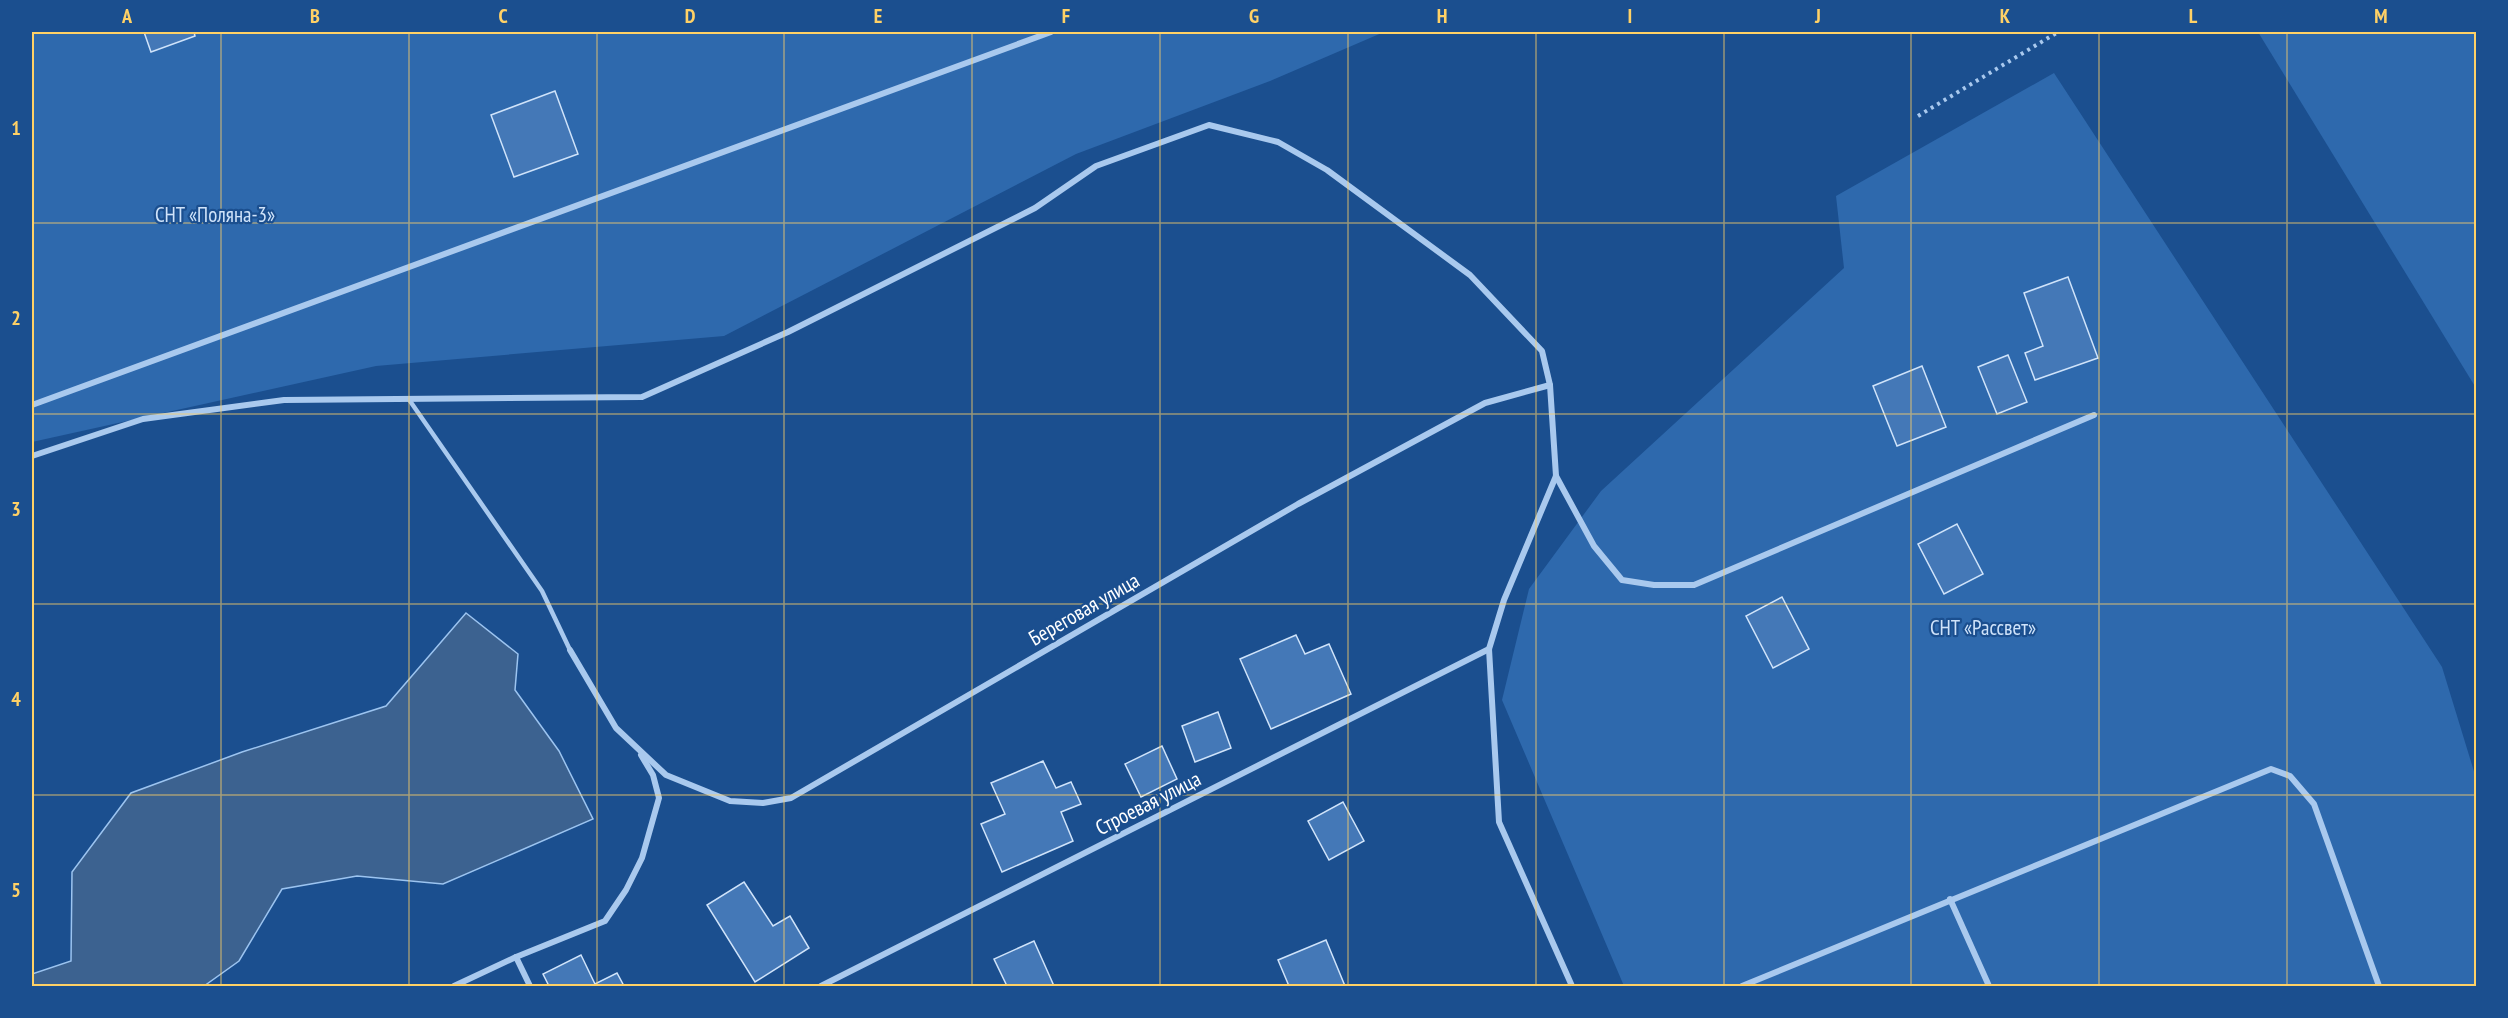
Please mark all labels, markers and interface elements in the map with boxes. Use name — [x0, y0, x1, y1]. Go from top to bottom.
text: A — [121, 3, 133, 29]
text: B — [310, 3, 320, 29]
text: C — [498, 3, 508, 29]
text: D — [685, 3, 696, 29]
text: E — [874, 3, 882, 29]
text: F — [1062, 3, 1070, 29]
text: G — [1249, 3, 1259, 29]
text: H — [1437, 3, 1447, 29]
text: I — [1628, 3, 1632, 29]
text: J — [1814, 3, 1821, 29]
text: K — [2000, 3, 2011, 29]
text: L — [2189, 3, 2198, 29]
text: M — [2374, 3, 2388, 29]
text: 1 — [11, 115, 21, 141]
park label: СНТ «Поляна-3» — [155, 201, 275, 228]
text: 2 — [11, 305, 21, 331]
text: 3 — [11, 496, 21, 522]
street label: Береговая улица — [1024, 566, 1144, 652]
park label: СНТ «Рассвет» — [1930, 614, 2036, 641]
text: 4 — [11, 686, 21, 712]
street label: Строевая улица — [1091, 765, 1205, 841]
text: 5 — [11, 877, 21, 903]

